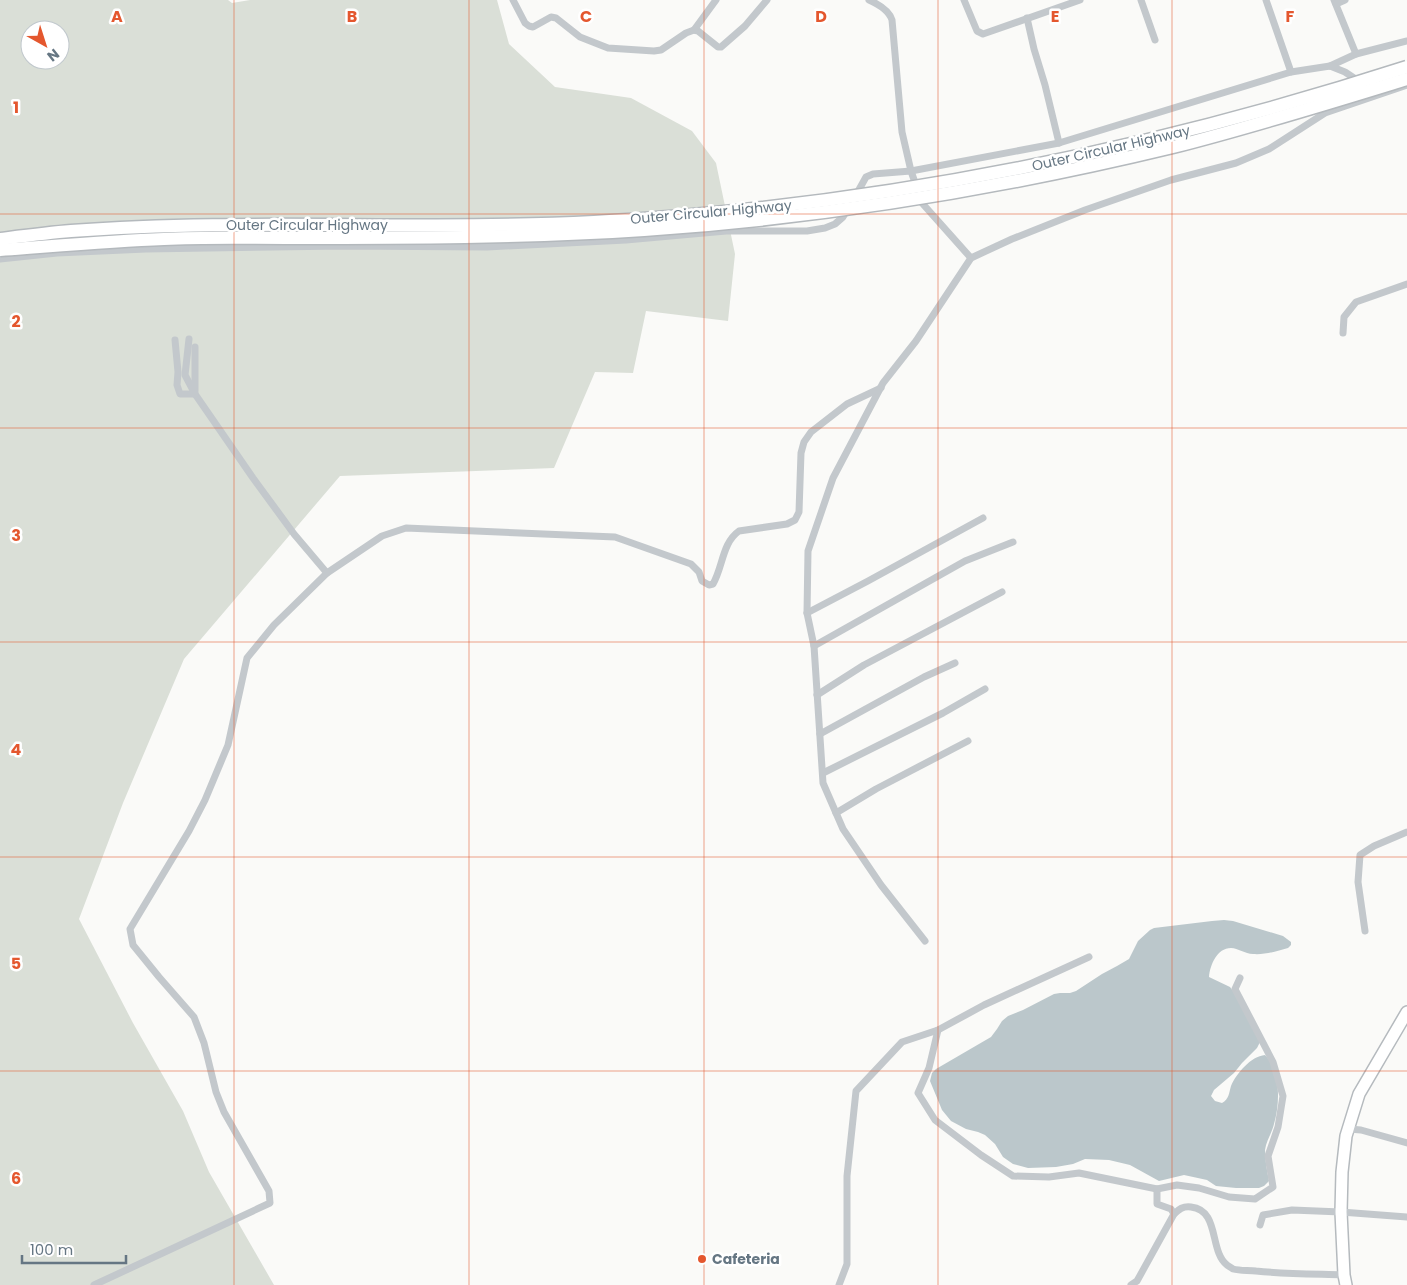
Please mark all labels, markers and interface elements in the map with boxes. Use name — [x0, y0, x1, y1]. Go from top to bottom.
text: A — [111, 5, 123, 28]
text: B — [347, 5, 357, 28]
text: C — [580, 5, 592, 28]
text: D — [815, 5, 827, 28]
text: E — [1051, 5, 1059, 28]
text: F — [1286, 5, 1295, 28]
north arrow — [20, 20, 70, 70]
text: N — [43, 44, 64, 66]
text: 1 — [13, 96, 19, 119]
street label: Outer Circular Highway — [1030, 120, 1192, 176]
street label: Outer Circular Highway — [629, 195, 793, 229]
street label: Outer Circular Highway — [226, 215, 388, 235]
text: 2 — [11, 310, 21, 333]
text: 3 — [11, 524, 21, 547]
text: 4 — [11, 738, 22, 761]
text: 5 — [11, 952, 21, 975]
text: 6 — [11, 1167, 21, 1190]
scale bar — [22, 1232, 126, 1264]
text: 100 m — [30, 1239, 73, 1260]
place label: Cafeteria — [712, 1249, 780, 1269]
marker: Cafeteria — [696, 1253, 708, 1265]

